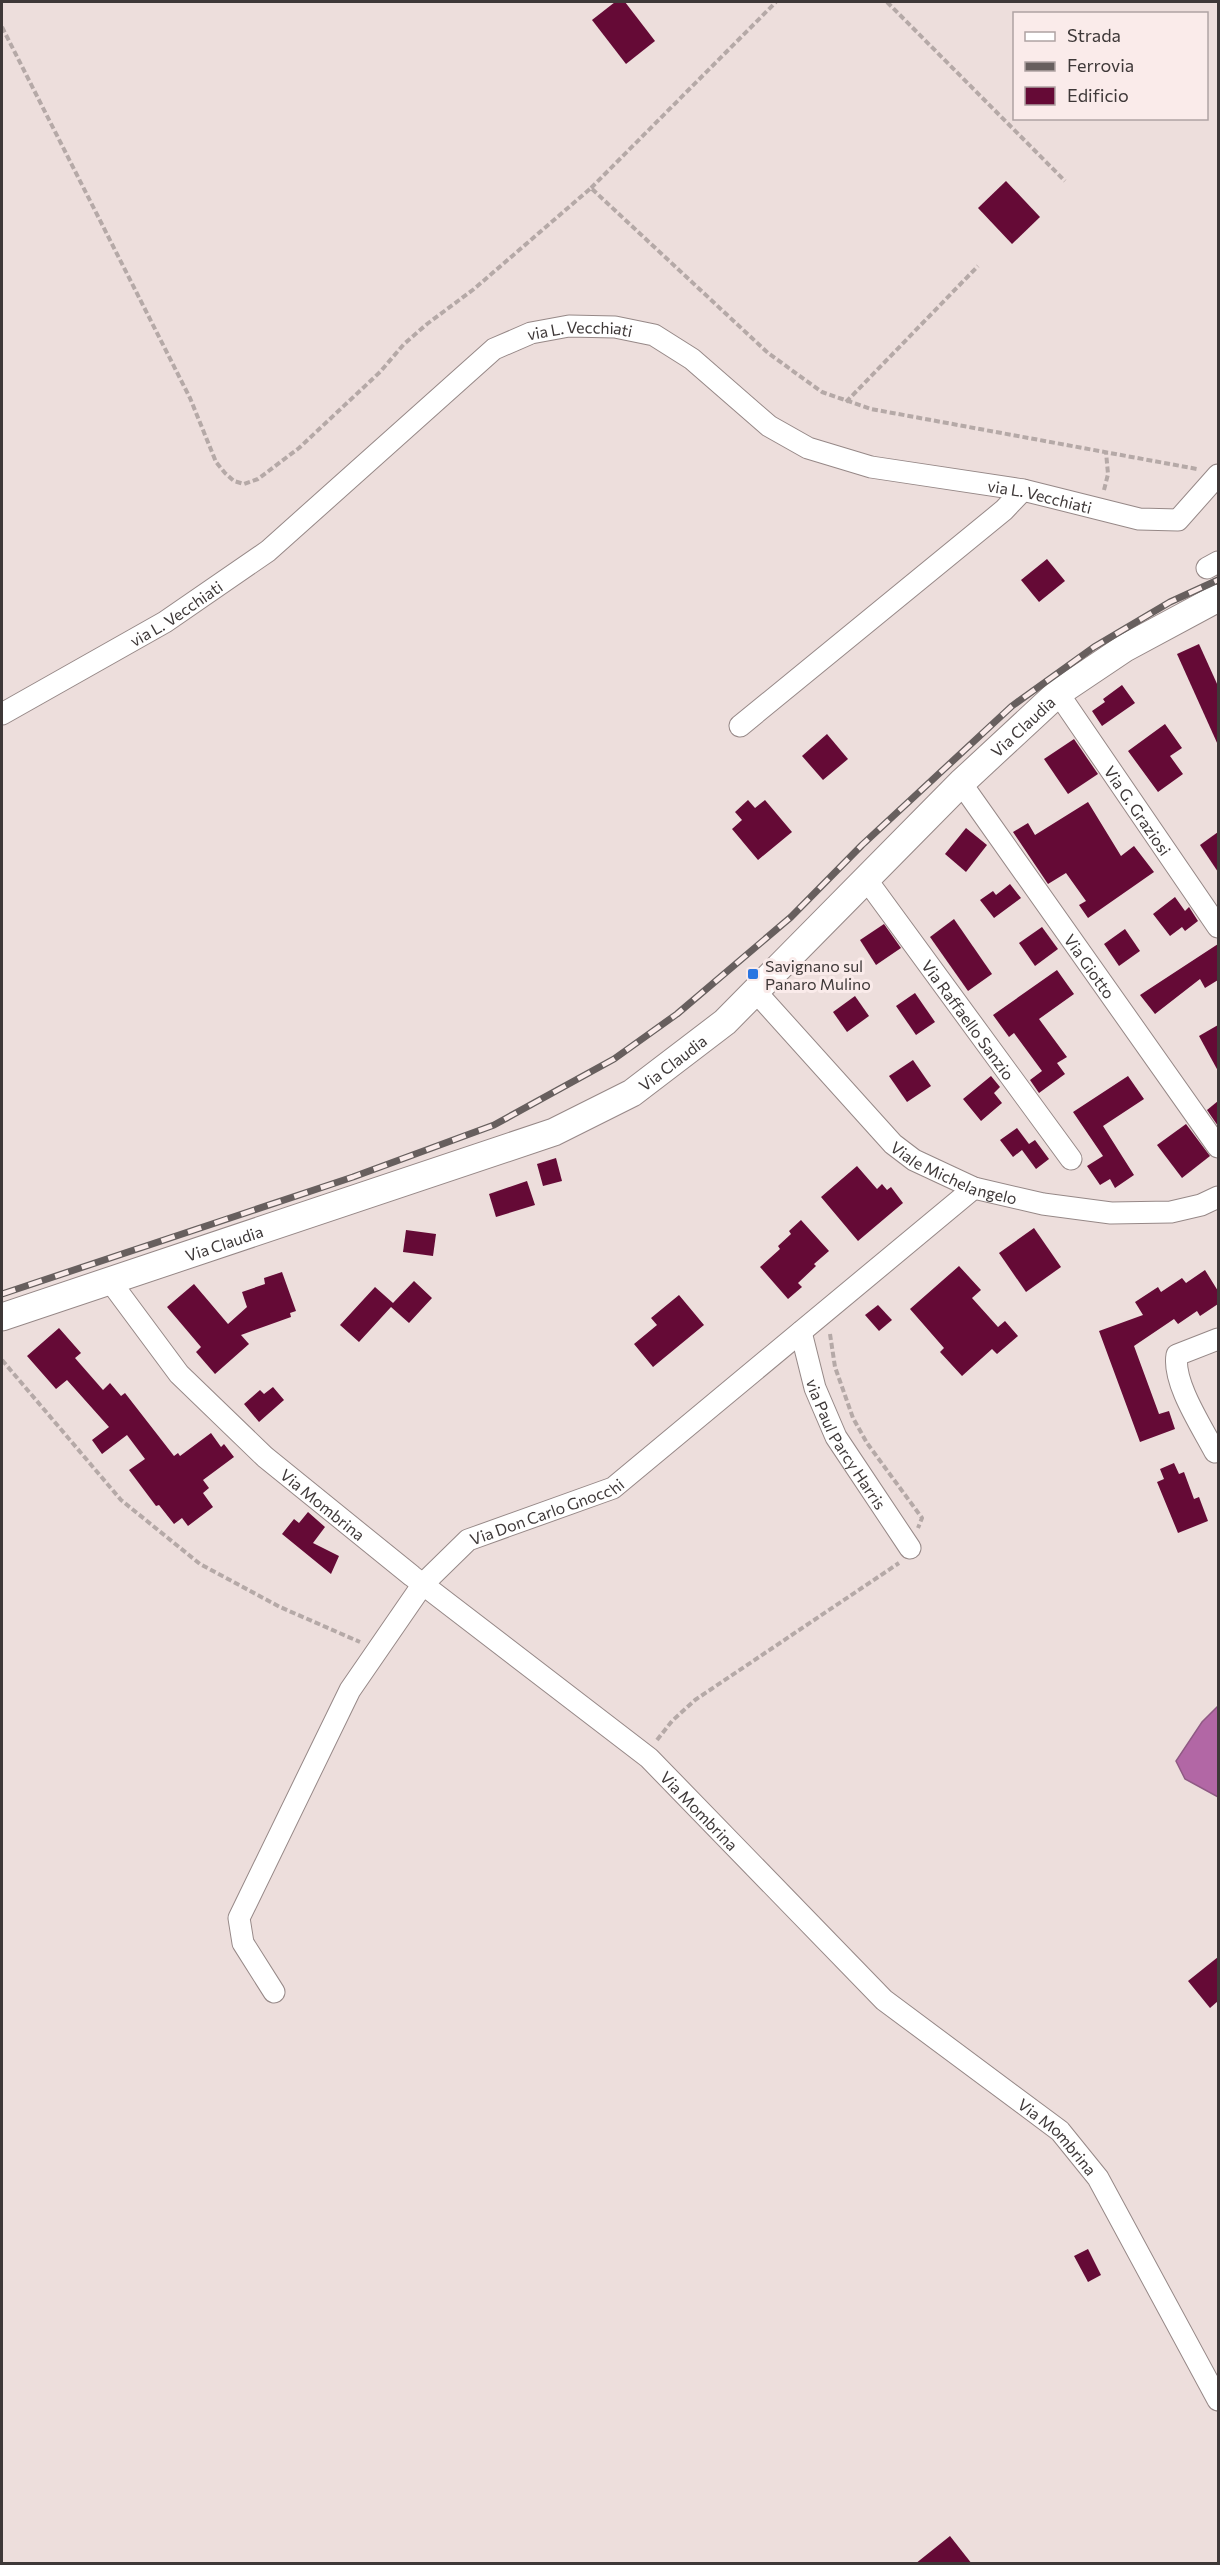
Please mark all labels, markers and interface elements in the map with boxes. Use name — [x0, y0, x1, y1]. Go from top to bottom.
legend — [1013, 12, 1208, 120]
text: Strada — [1067, 24, 1121, 46]
text: Ferrovia — [1067, 54, 1134, 76]
text: Edificio — [1067, 84, 1129, 106]
street label: via L. Vecchiati — [525, 316, 634, 343]
street label: via L. Vecchiati — [986, 475, 1094, 516]
street label: via L. Vecchiati — [126, 576, 226, 650]
street label: Via Claudia — [986, 692, 1058, 760]
street label: Via G. Graziosi — [1101, 762, 1175, 859]
street label: Via Giotto — [1061, 930, 1119, 1002]
place label: Savignano sul Panaro Mulino — [765, 956, 871, 993]
street label: Via Raffaello Sanzio — [919, 956, 1019, 1083]
marker: Savignano sul Panaro Mulino — [746, 967, 760, 981]
street label: Via Claudia — [634, 1030, 710, 1094]
street label: Viale Michelangelo — [887, 1137, 1019, 1207]
street label: Via Claudia — [183, 1221, 265, 1264]
street label: via Paul Parcy Harris — [804, 1377, 891, 1512]
street label: Via Mombrina — [277, 1464, 369, 1544]
street label: Via Don Carlo Gnocchi — [467, 1474, 627, 1548]
street label: Via Mombrina — [657, 1767, 742, 1854]
street label: Via Mombrina — [1015, 2094, 1101, 2179]

